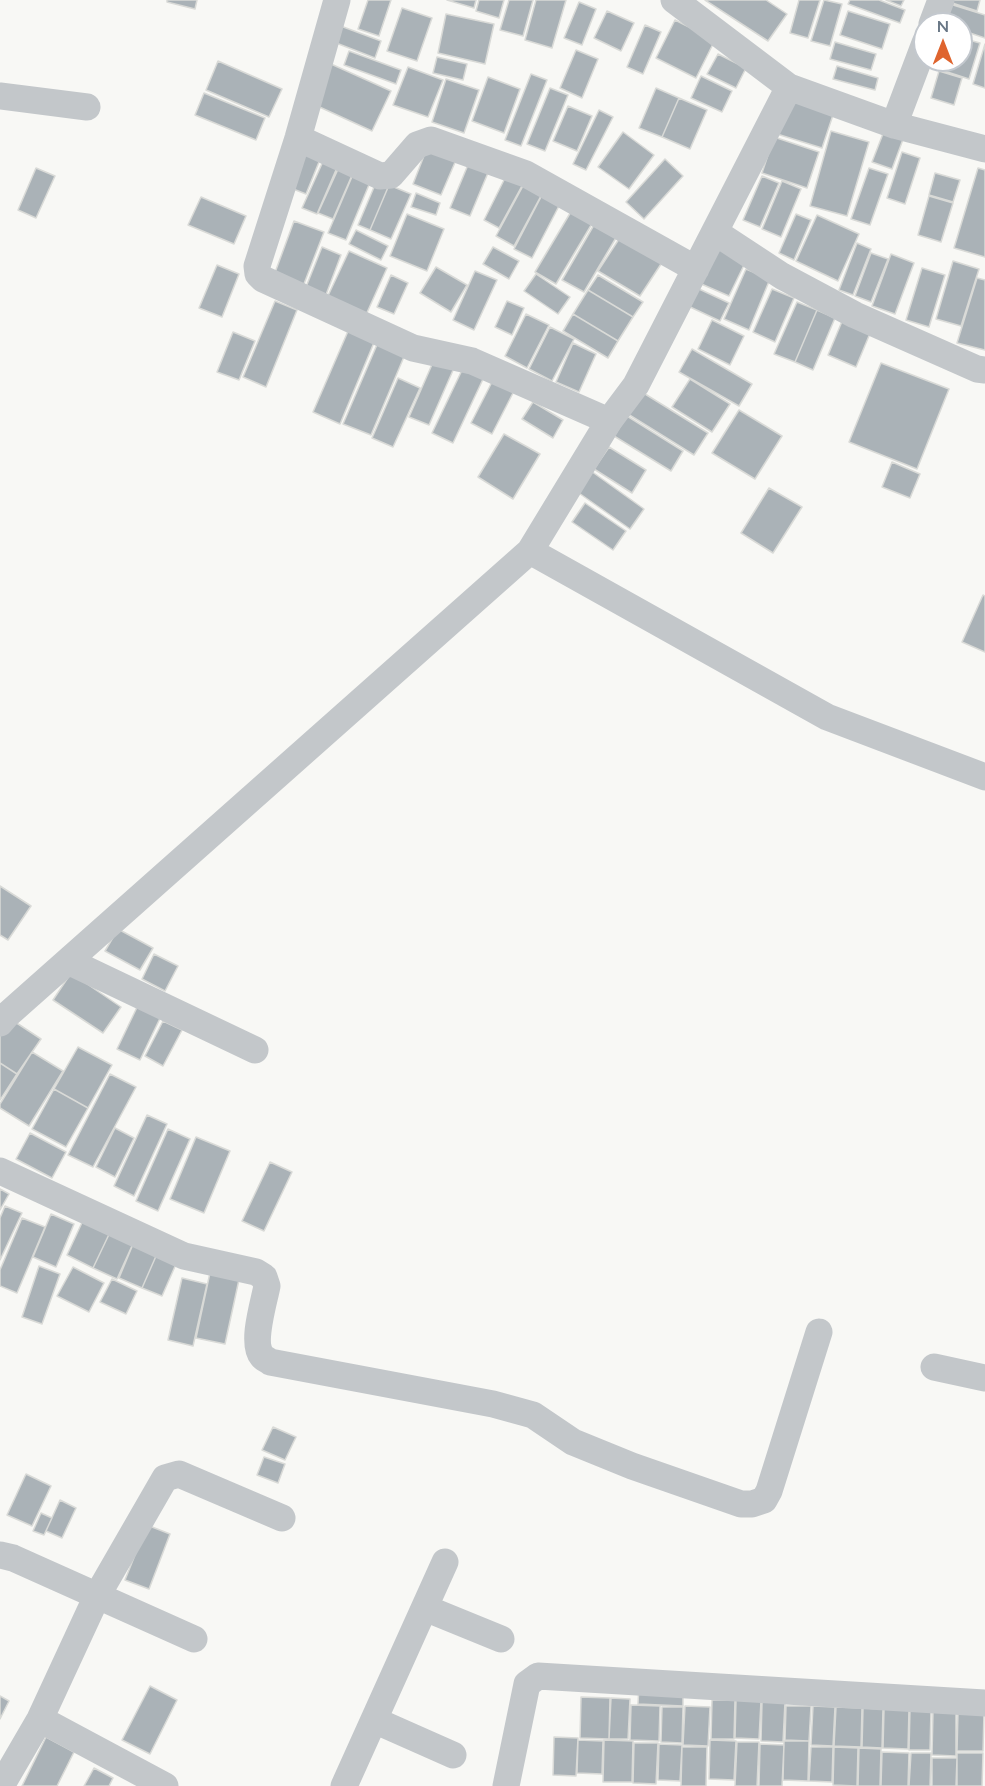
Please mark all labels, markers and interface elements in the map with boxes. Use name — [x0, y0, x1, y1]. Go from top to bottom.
north arrow — [913, 12, 973, 72]
text: N — [937, 16, 949, 35]

